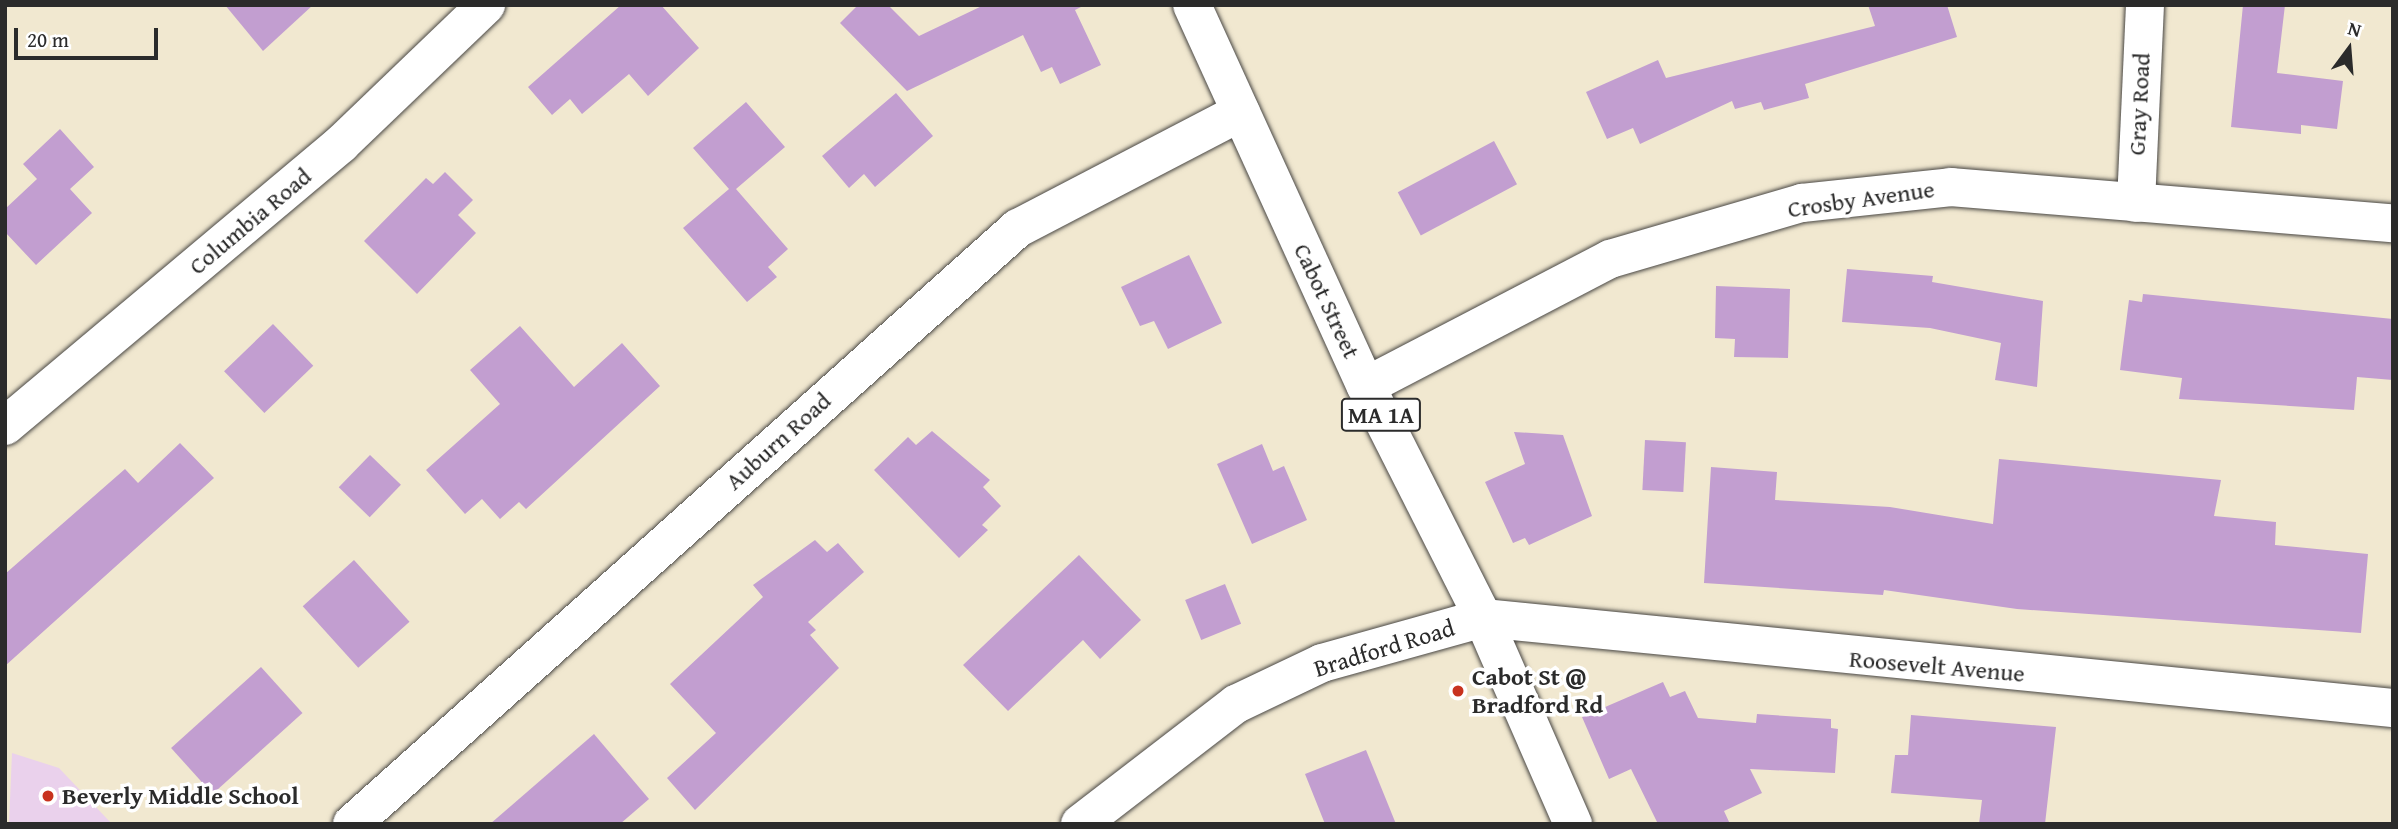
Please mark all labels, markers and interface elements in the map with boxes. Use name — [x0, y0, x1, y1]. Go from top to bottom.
scale bar — [18, 14, 161, 58]
north arrow — [2314, 14, 2384, 84]
text: N — [2345, 14, 2365, 44]
text: 20 m — [27, 24, 69, 55]
street label: Gray Road — [2122, 52, 2156, 156]
street label: Columbia Road — [183, 162, 317, 280]
street label: Crosby Avenue — [1786, 174, 1936, 224]
street label: Cabot Street — [1288, 239, 1366, 363]
street label: Auburn Road — [719, 386, 837, 496]
road number: MA 1A — [1341, 396, 1421, 434]
street label: Bradford Road — [1310, 613, 1458, 683]
street label: Roosevelt Avenue — [1848, 644, 2026, 688]
place label: Cabot St @ Bradford Rd — [1472, 663, 1603, 719]
marker: Cabot St @ Bradford Rd — [1450, 683, 1466, 699]
place label: Beverly Middle School — [62, 782, 299, 810]
marker: Beverly Middle School — [40, 788, 56, 804]

